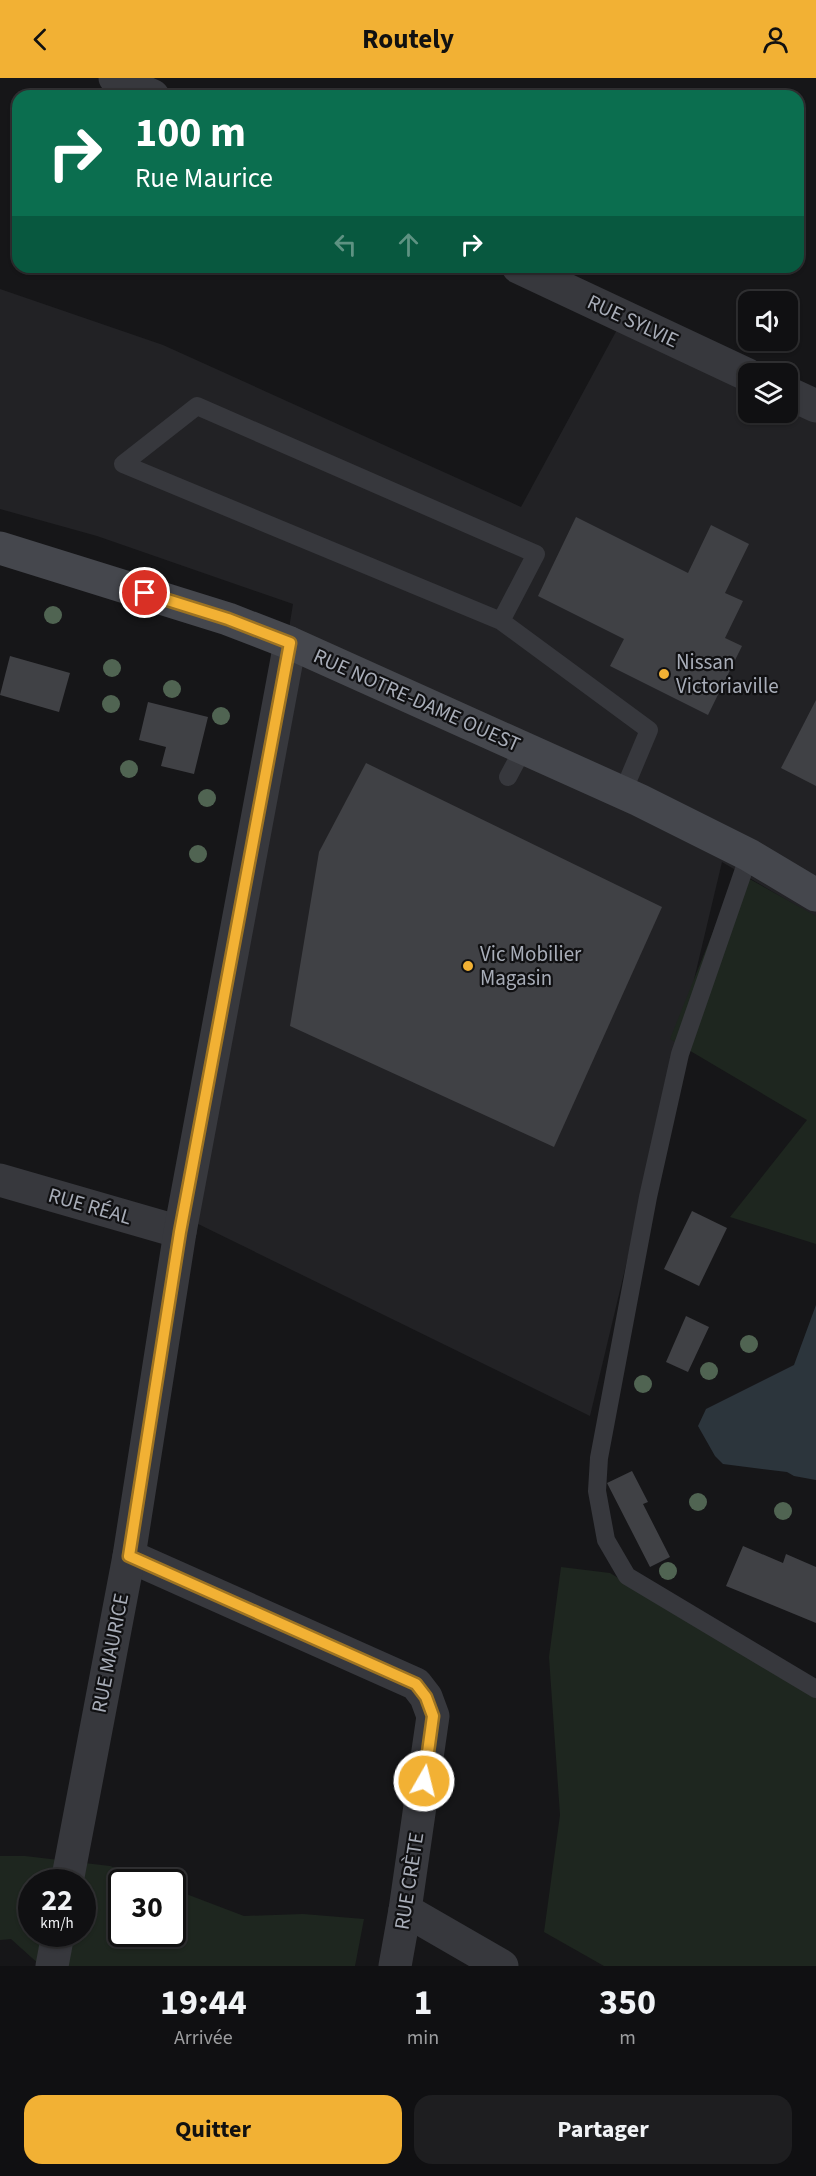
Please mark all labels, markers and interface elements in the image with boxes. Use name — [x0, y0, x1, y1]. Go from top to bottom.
text: Routely — [362, 20, 454, 59]
icon: back — [24, 23, 57, 56]
icon: person — [759, 23, 792, 56]
text: 100 m — [135, 103, 246, 163]
icon: right — [36, 114, 114, 192]
text: Rue Maurice — [135, 159, 273, 198]
icon: left — [329, 228, 362, 261]
icon: ahead — [392, 228, 425, 261]
icon: right — [455, 228, 488, 261]
street label: RUE SYLVIE — [582, 287, 684, 355]
map controls — [738, 291, 798, 423]
button: sound — [738, 291, 798, 351]
button: layers — [738, 363, 798, 423]
pin — [119, 567, 170, 618]
icon: arrive — [128, 576, 161, 609]
street label: RUE NOTRE-DAME OUEST — [309, 641, 525, 759]
place label: Nissan Victoriaville — [676, 647, 779, 701]
marker: Nissan Victoriaville — [657, 667, 671, 681]
place label: Vic Mobilier Magasin — [480, 939, 582, 993]
marker: Vic Mobilier Magasin — [461, 959, 475, 973]
street label: RUE RÉAL — [45, 1180, 135, 1232]
street label: RUE MAURICE — [84, 1591, 136, 1715]
position arrow — [392, 1749, 456, 1813]
street label: RUE CRÈTE — [387, 1830, 431, 1932]
speed limit sign: 30 — [108, 1869, 186, 1947]
text: 22 — [41, 1879, 73, 1922]
text: km/h — [40, 1913, 74, 1934]
text: 19:44 — [160, 1977, 247, 2028]
text: 1 — [413, 1977, 432, 2028]
text: 350 — [599, 1977, 656, 2028]
text: Arrivée — [174, 2024, 233, 2052]
text: min — [407, 2024, 439, 2052]
text: m — [619, 2024, 636, 2052]
button: Quitter — [24, 2095, 402, 2164]
button: Partager — [414, 2095, 792, 2164]

